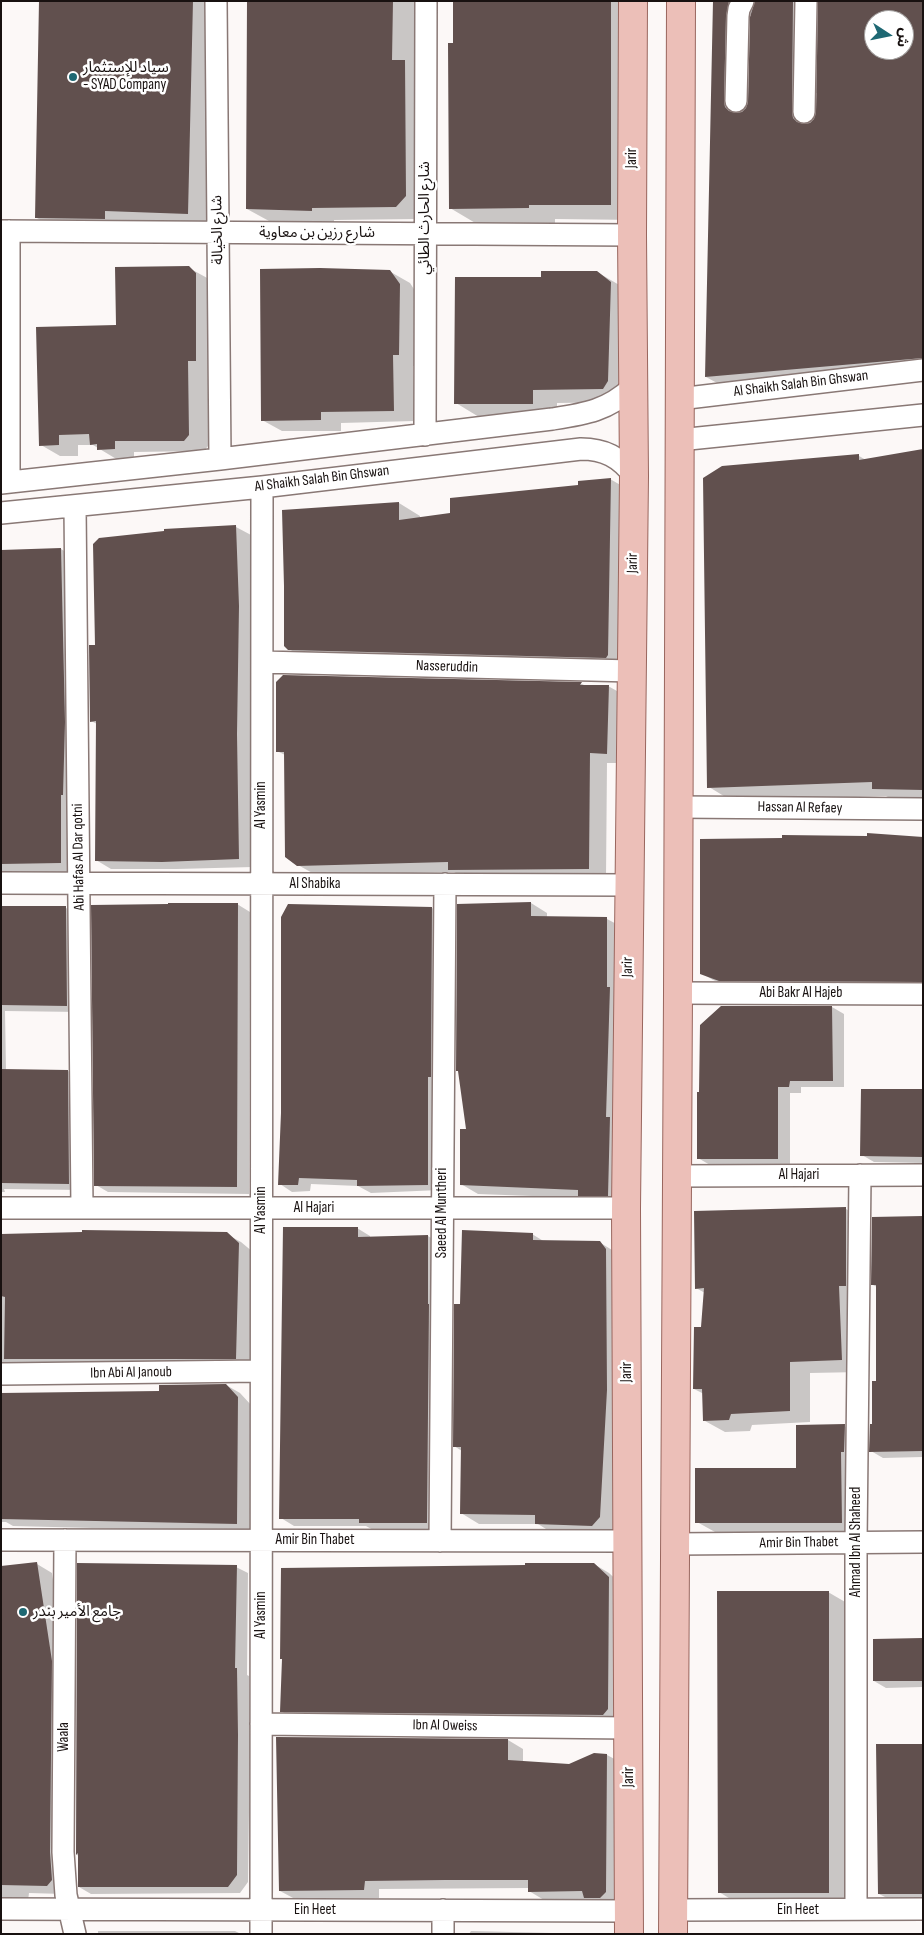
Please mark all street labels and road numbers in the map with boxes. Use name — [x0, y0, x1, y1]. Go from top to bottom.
street label: Jarir — [623, 148, 641, 168]
street label: شارع الحارث الطائي — [416, 161, 434, 275]
street label: شارع الخيالة — [208, 195, 228, 265]
street label: شارع رزين بن معاوية — [259, 224, 375, 242]
street label: Al Shaikh Salah Bin Ghswan — [733, 367, 869, 401]
street label: Al Shaikh Salah Bin Ghswan — [254, 462, 390, 496]
street label: Jarir — [624, 553, 642, 573]
street label: Nasseruddin — [416, 657, 478, 677]
street label: Al Yasmin — [252, 781, 270, 829]
street label: Hassan Al Refaey — [757, 798, 843, 818]
street label: Abi Hafas Al Dar qotni — [69, 803, 89, 911]
street label: Al Shabika — [290, 875, 340, 893]
street label: Jarir — [619, 957, 637, 977]
street label: Abi Bakr Al Hajeb — [759, 984, 843, 1002]
street label: Al Hajari — [779, 1166, 819, 1184]
street label: Saeed Al Muntheri — [433, 1168, 451, 1258]
street label: Al Yasmin — [252, 1186, 270, 1234]
street label: Al Hajari — [294, 1199, 334, 1217]
street label: Jarir — [618, 1362, 636, 1382]
street label: Ibn Abi Al Janoub — [90, 1363, 172, 1383]
street label: Ahmad Ibn Al Shaheed — [847, 1487, 865, 1597]
street label: Amir Bin Thabet — [275, 1531, 355, 1549]
street label: Amir Bin Thabet — [759, 1533, 839, 1553]
street label: Al Yasmin — [252, 1591, 270, 1639]
street label: Ibn Al Oweiss — [412, 1716, 478, 1736]
street label: Waala — [55, 1722, 73, 1752]
street label: Jarir — [620, 1767, 638, 1787]
street label: Ein Heet — [294, 1901, 336, 1919]
street label: Ein Heet — [777, 1901, 819, 1919]

